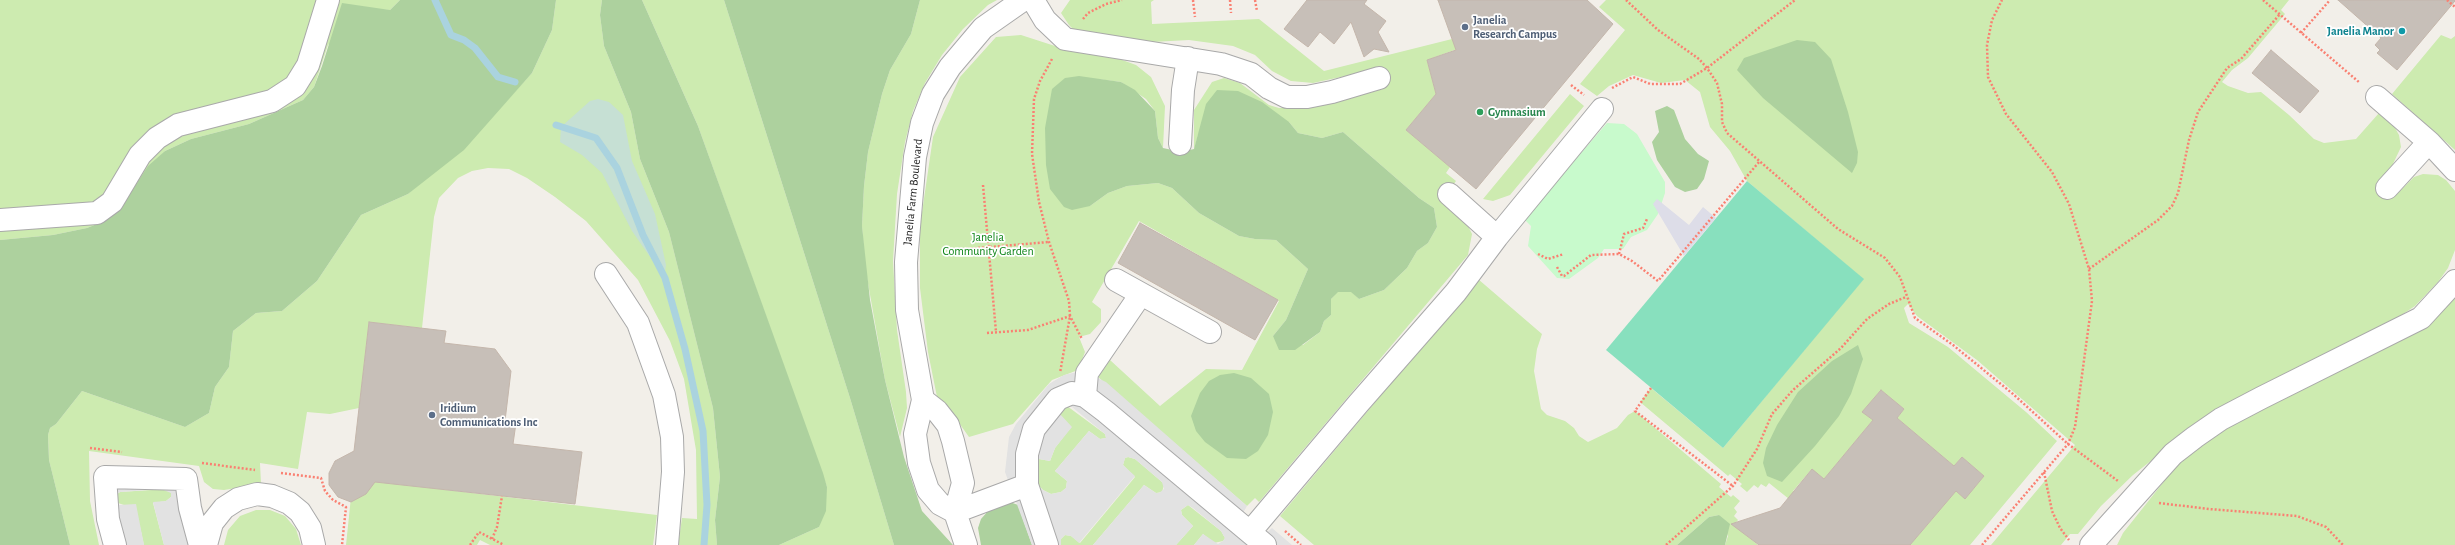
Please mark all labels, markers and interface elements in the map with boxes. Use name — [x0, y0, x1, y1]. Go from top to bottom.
place label: Janelia Research Campus — [1473, 13, 1557, 41]
marker: Janelia Research Campus — [1460, 22, 1470, 32]
place label: Janelia Manor — [2327, 24, 2394, 38]
marker: Janelia Manor — [2397, 26, 2407, 36]
place label: Gymnasium — [1488, 105, 1546, 119]
marker: Gymnasium — [1475, 107, 1485, 117]
street label: Janelia Farm Boulevard — [900, 138, 926, 246]
park label: Janelia Community Garden — [942, 230, 1034, 258]
place label: Iridium Communications Inc — [440, 401, 537, 429]
marker: Iridium Communications Inc — [427, 410, 437, 420]

